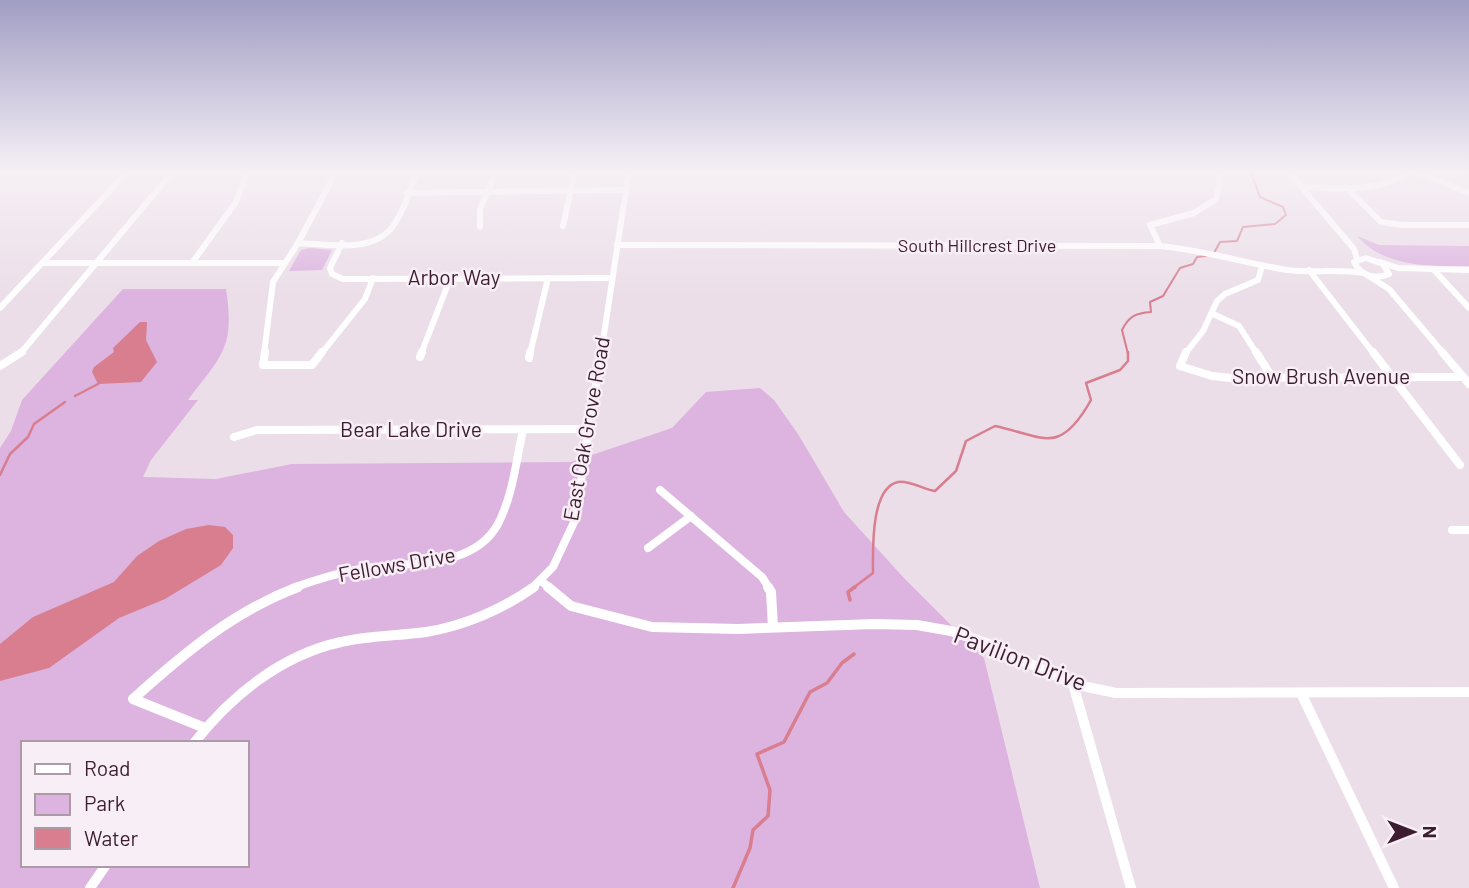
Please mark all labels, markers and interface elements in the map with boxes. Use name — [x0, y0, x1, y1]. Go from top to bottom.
street label: South Hillcrest Drive — [898, 234, 1056, 256]
street label: Arbor Way — [408, 264, 501, 289]
street label: East Oak Grove Road — [557, 335, 614, 523]
street label: Snow Brush Avenue — [1232, 363, 1410, 388]
street label: Bear Lake Drive — [340, 416, 482, 441]
street label: Fellows Drive — [336, 541, 457, 586]
street label: Pavilion Drive — [950, 619, 1091, 696]
legend — [21, 741, 248, 867]
text: Road — [84, 755, 130, 780]
text: Park — [84, 790, 125, 815]
north arrow — [1378, 797, 1448, 867]
text: Water — [84, 825, 139, 850]
text: N — [1419, 826, 1442, 838]

